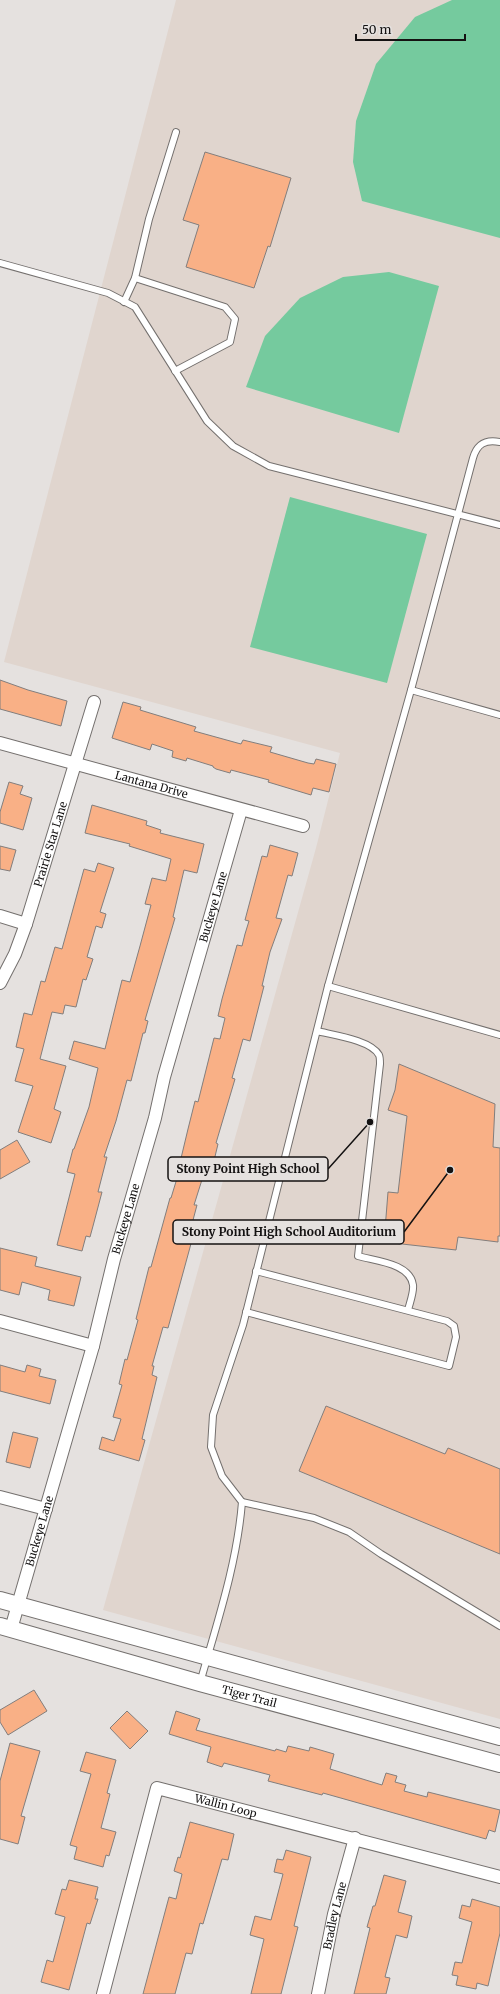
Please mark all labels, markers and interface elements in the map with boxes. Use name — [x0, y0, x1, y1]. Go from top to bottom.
scale bar — [356, 16, 465, 42]
text: 50 m — [362, 22, 391, 37]
street label: Lantana Drive — [113, 768, 190, 801]
street label: Prairie Star Lane — [31, 800, 70, 889]
street label: Buckeye Lane — [196, 870, 230, 944]
callout: Stony Point High School — [168, 1157, 328, 1181]
text: Stony Point High School — [176, 1161, 320, 1176]
street label: Buckeye Lane — [109, 1182, 143, 1256]
callout: Stony Point High School Auditorium — [173, 1220, 404, 1244]
text: Stony Point High School Auditorium — [182, 1224, 396, 1239]
street label: Buckeye Lane — [23, 1494, 56, 1568]
street label: Tiger Trail — [220, 1682, 279, 1711]
street label: Wallin Loop — [192, 1791, 259, 1821]
street label: Bradley Lane — [320, 1880, 350, 1951]

